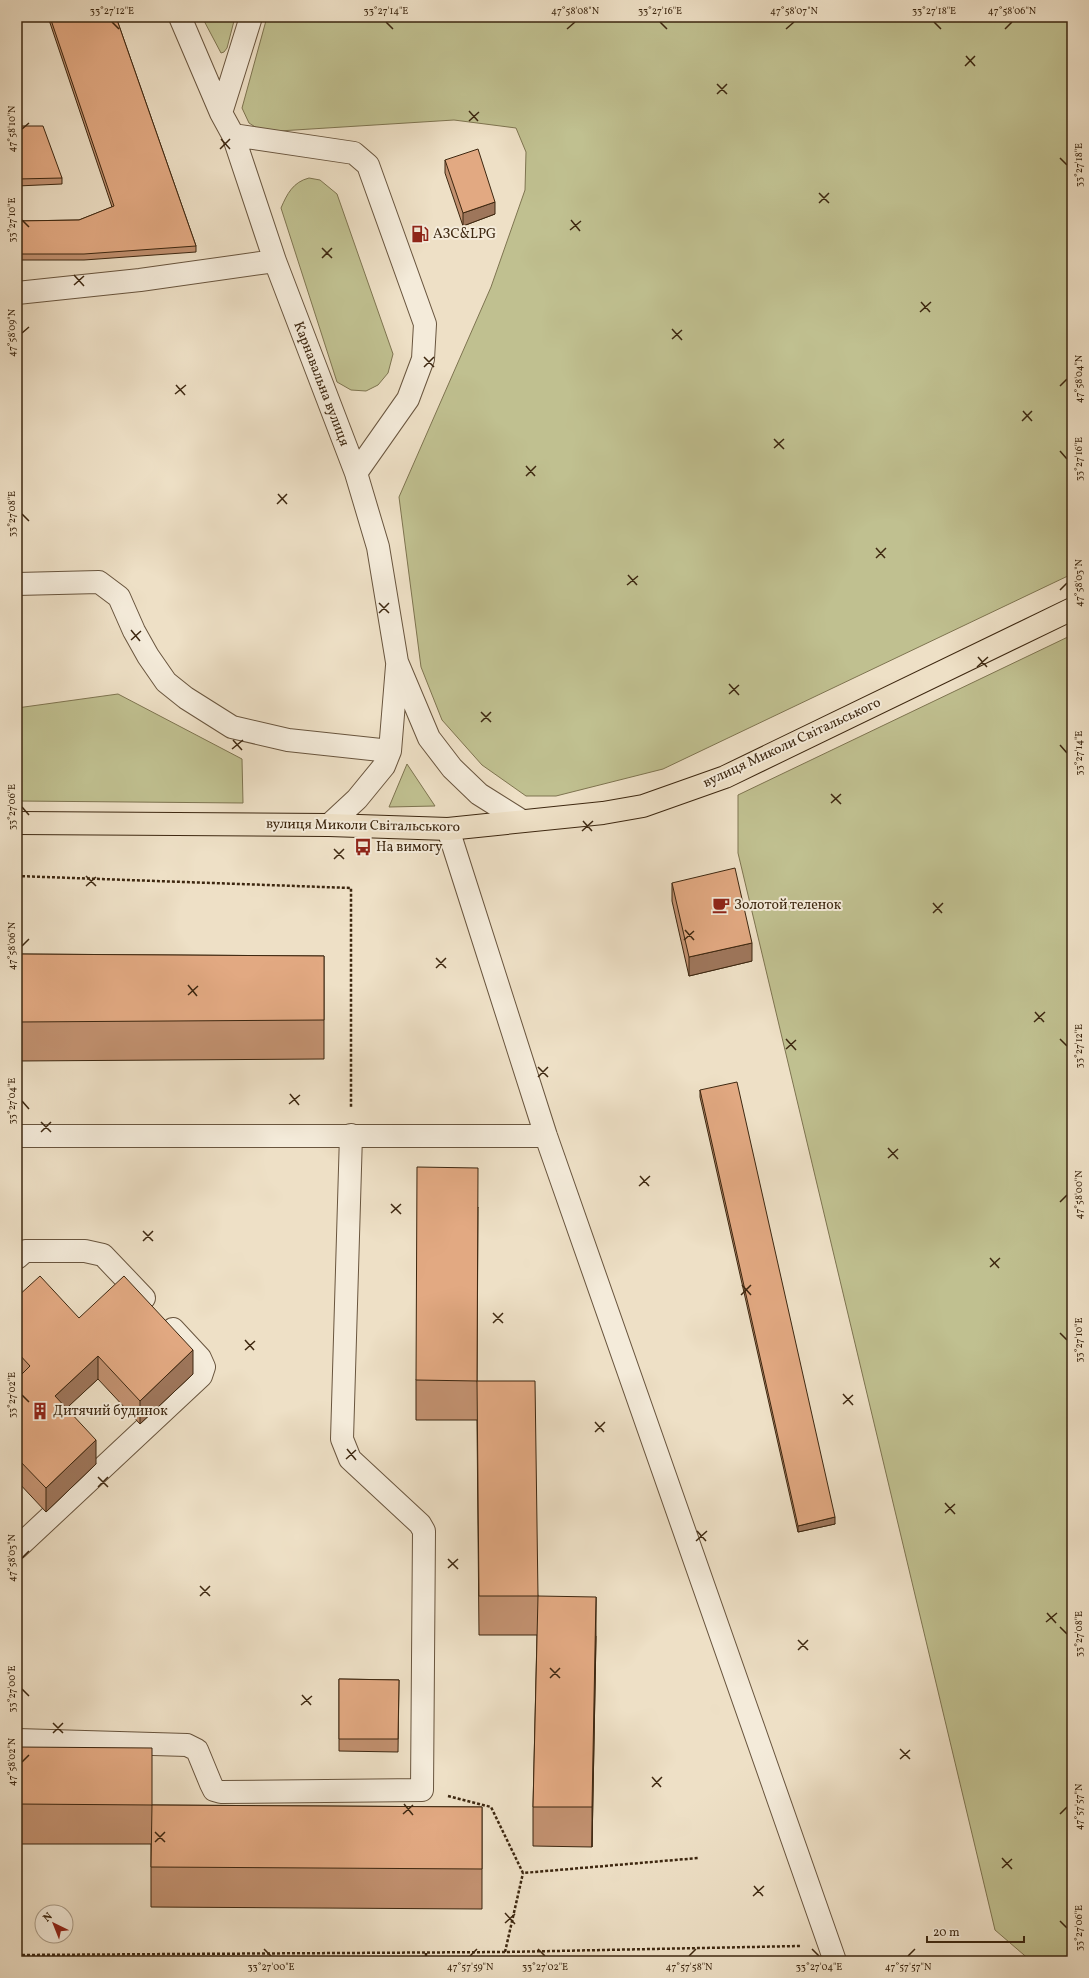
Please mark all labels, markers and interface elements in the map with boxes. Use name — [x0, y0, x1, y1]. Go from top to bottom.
text: 33°27'12"E — [90, 4, 134, 18]
text: 33°27'14"E — [364, 4, 408, 18]
text: 47°58'08"N — [551, 4, 600, 18]
text: 33°27'16"E — [638, 4, 682, 18]
text: 47°58'07"N — [770, 4, 819, 18]
text: 33°27'18"E — [912, 4, 956, 18]
text: 47°58'06"N — [988, 4, 1037, 18]
text: 47°58'10"N — [5, 105, 19, 152]
text: 33°27'18"E — [1072, 143, 1086, 187]
text: 33°27'10"E — [5, 198, 19, 242]
fuel station icon: АЗС&LPG — [410, 224, 430, 244]
place label: АЗС&LPG — [433, 225, 496, 244]
text: 47°58'09"N — [5, 308, 19, 357]
street label: Карнавальна вулиця — [288, 319, 354, 449]
text: 47°58'04"N — [1072, 354, 1086, 403]
text: 33°27'16"E — [1072, 437, 1086, 481]
text: 33°27'08"E — [5, 491, 19, 537]
text: 47°58'03"N — [1072, 558, 1086, 607]
street label: вулиця Миколи Світальського — [700, 693, 884, 793]
text: 33°27'14"E — [1072, 731, 1086, 775]
text: 33°27'06"E — [5, 784, 19, 830]
street label: вулиця Миколи Світальського — [266, 815, 460, 837]
bus stop icon: На вимогу — [353, 837, 373, 857]
place label: На вимогу — [376, 838, 443, 857]
cafe icon: Золотой теленок — [711, 895, 731, 915]
place label: Золотой теленок — [734, 896, 842, 915]
text: 47°58'06"N — [5, 921, 19, 970]
text: 33°27'12"E — [1072, 1024, 1086, 1068]
text: 33°27'04"E — [5, 1078, 19, 1124]
text: 47°58'00"N — [1072, 1170, 1086, 1220]
text: 33°27'10"E — [1072, 1318, 1086, 1362]
text: 33°27'02"E — [5, 1372, 19, 1418]
building icon: Дитячий будинок — [30, 1401, 50, 1421]
place label: Дитячий будинок — [53, 1402, 168, 1421]
text: 47°58'03"N — [5, 1533, 19, 1582]
text: 33°27'08"E — [1072, 1611, 1086, 1657]
text: 33°27'00"E — [5, 1665, 19, 1713]
text: 47°58'02"N — [5, 1737, 19, 1786]
text: 47°57'57"N — [1072, 1783, 1086, 1830]
north arrow — [34, 1904, 74, 1944]
text: 33°27'06"E — [1072, 1905, 1086, 1951]
text: N — [40, 1910, 56, 1926]
scale bar — [927, 1918, 1024, 1944]
text: 20 m — [933, 1925, 960, 1941]
text: 33°27'00"E — [247, 1960, 295, 1974]
text: 47°57'59"N — [447, 1960, 494, 1974]
text: 33°27'02"E — [522, 1960, 568, 1974]
text: 47°57'58"N — [666, 1960, 713, 1974]
text: 33°27'04"E — [796, 1960, 842, 1974]
text: 47°57'57"N — [885, 1960, 932, 1974]

